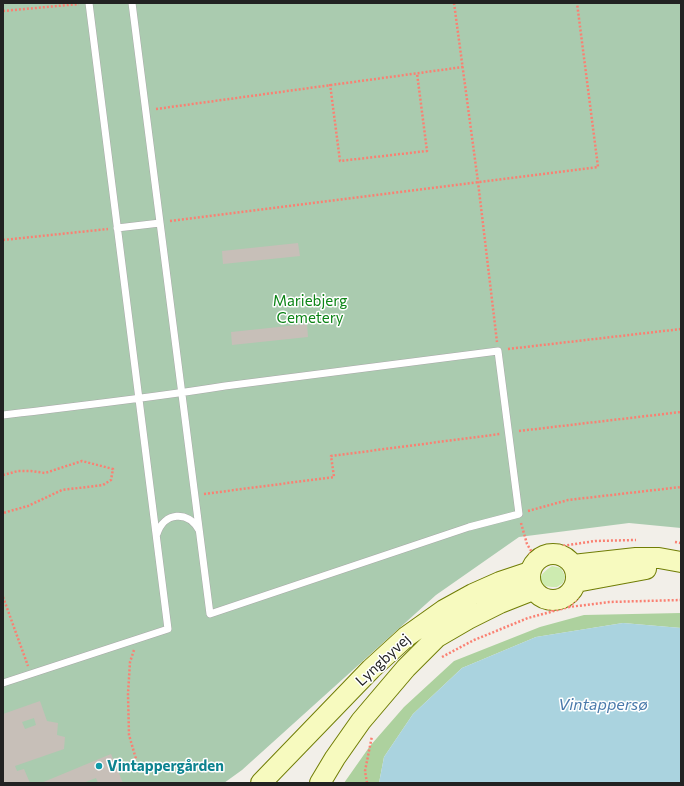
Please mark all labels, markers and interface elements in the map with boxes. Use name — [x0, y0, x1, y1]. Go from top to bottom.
park label: Mariebjerg Cemetery — [273, 292, 347, 327]
street label: Lyngbyvej — [352, 630, 414, 690]
water label: Vintappersø — [558, 695, 648, 715]
place label: Vintappergården — [107, 757, 224, 775]
marker: Vintappergården — [94, 761, 104, 771]

